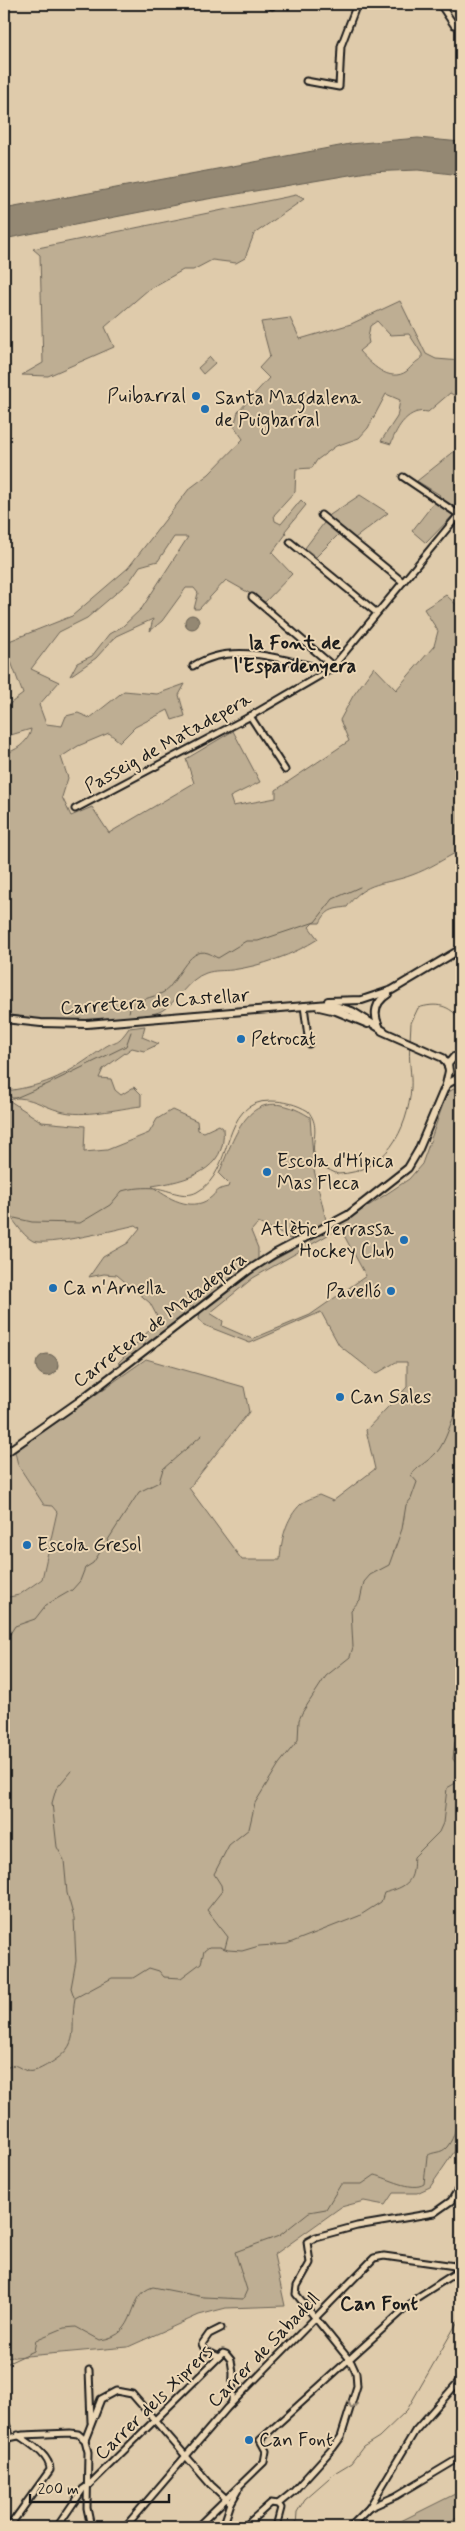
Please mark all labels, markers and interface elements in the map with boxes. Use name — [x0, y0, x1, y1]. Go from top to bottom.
place label: Puibarral — [107, 384, 186, 409]
place label: Santa Magdalena de Puigbarral — [215, 386, 361, 435]
marker: Puibarral — [190, 390, 202, 402]
marker: Santa Magdalena de Puigbarral — [199, 403, 211, 415]
district label: la Font de l'Espardenyera — [234, 630, 356, 680]
street label: Passeig de Matadepera — [80, 686, 257, 800]
street label: Carretera de Castellar — [60, 983, 251, 1021]
place label: Petrocat — [251, 1027, 316, 1052]
marker: Petrocat — [235, 1033, 247, 1045]
place label: Escola d'Hípica Mas Fleca — [277, 1149, 394, 1196]
marker: Escola d'Hípica Mas Fleca — [261, 1166, 273, 1178]
place label: Atlètic Terrassa Hockey Club — [261, 1217, 395, 1265]
marker: Atlètic Terrassa Hockey Club — [398, 1234, 410, 1246]
street label: Carretera de Matadepera — [68, 1246, 252, 1394]
place label: Ca n'Arnella — [63, 1276, 166, 1301]
place label: Pavelló — [326, 1279, 381, 1304]
marker: Ca n'Arnella — [47, 1282, 59, 1294]
marker: Pavelló — [385, 1285, 397, 1297]
place label: Can Sales — [350, 1385, 431, 1410]
marker: Can Sales — [334, 1391, 346, 1403]
place label: Escola Gresol — [37, 1533, 142, 1558]
marker: Escola Gresol — [21, 1539, 33, 1551]
street label: Carrer de Sabadell — [202, 2287, 326, 2413]
district label: Can Font — [340, 2291, 418, 2318]
street label: Carrer dels Xiprers — [90, 2340, 218, 2466]
one-way arrow — [347, 2400, 357, 2408]
place label: Can Font — [259, 2428, 333, 2453]
marker: Can Font — [243, 2434, 255, 2446]
scale bar — [30, 2471, 169, 2503]
text: 200 m — [38, 2480, 79, 2500]

